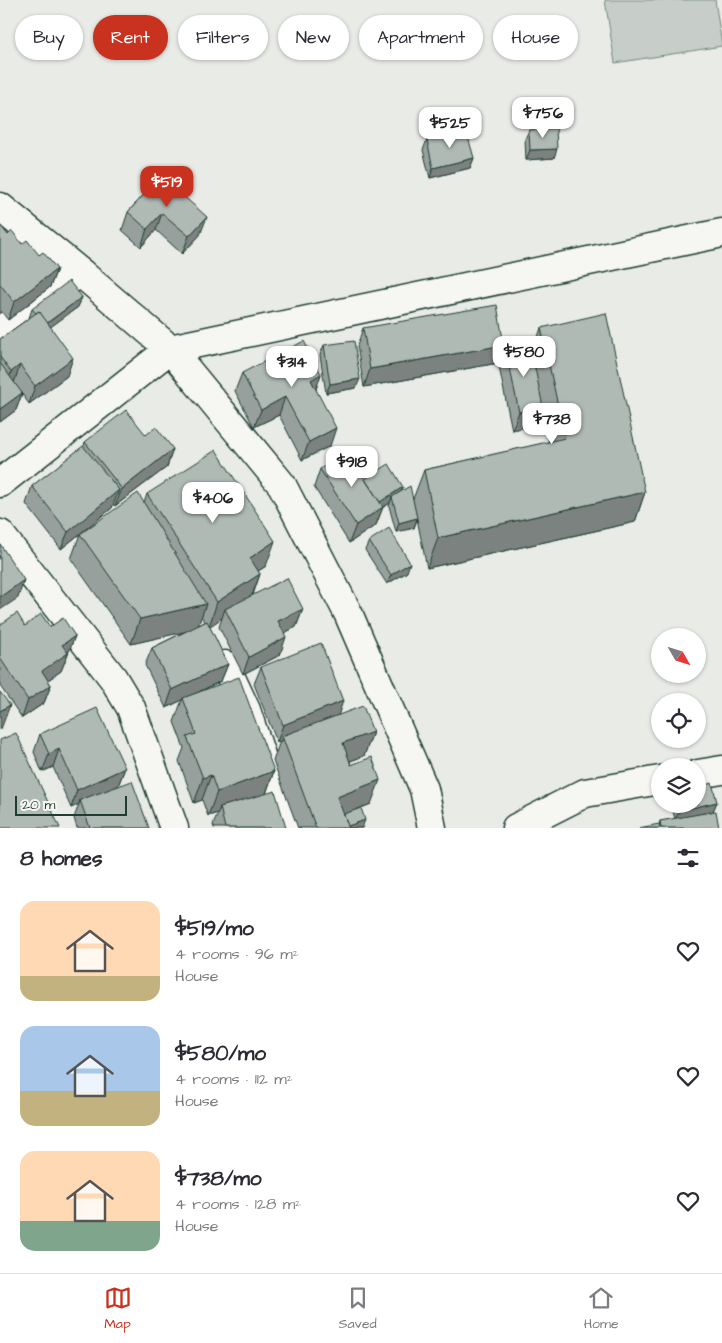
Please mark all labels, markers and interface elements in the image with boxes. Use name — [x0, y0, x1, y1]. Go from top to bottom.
chip: Buy — [15, 15, 83, 60]
chip: Rent — [93, 15, 168, 60]
chip: Filters — [178, 15, 268, 60]
chip: New — [278, 15, 349, 60]
chip: Apartment — [359, 15, 483, 60]
chip: House — [493, 15, 578, 60]
pin: $756 — [513, 96, 573, 139]
text: $756 — [523, 102, 563, 124]
pin: $525 — [420, 106, 480, 149]
text: $525 — [430, 112, 470, 134]
pin: $519 — [137, 166, 197, 208]
text: $519 — [151, 171, 183, 193]
pin: $580 — [494, 336, 554, 378]
text: $580 — [504, 341, 544, 363]
pin: $314 — [262, 346, 322, 388]
text: $314 — [277, 351, 307, 373]
pin: $738 — [522, 402, 582, 445]
text: $738 — [533, 408, 571, 430]
pin: $918 — [322, 446, 382, 488]
text: $918 — [337, 451, 367, 473]
pin: $406 — [183, 482, 243, 524]
text: $406 — [193, 487, 233, 509]
north arrow — [651, 628, 706, 682]
map controls — [651, 628, 706, 813]
button: locate — [651, 693, 706, 748]
button: layers — [651, 758, 706, 813]
scale bar — [15, 793, 128, 816]
text: 20 m — [22, 795, 55, 815]
text: 8 homes — [20, 844, 102, 873]
icon: filters — [674, 844, 702, 872]
text: $519/mo — [175, 914, 254, 943]
icon: home — [60, 921, 120, 981]
icon: heart — [674, 937, 702, 965]
text: 4 rooms · 96 m² — [175, 943, 299, 965]
text: House — [175, 965, 219, 987]
text: $580/mo — [175, 1039, 266, 1068]
icon: home — [60, 1046, 120, 1106]
icon: heart — [674, 1062, 702, 1090]
text: 4 rooms · 112 m² — [175, 1068, 293, 1090]
text: House — [175, 1090, 219, 1112]
text: $738/mo — [175, 1164, 262, 1193]
icon: home — [60, 1171, 120, 1231]
icon: heart — [674, 1187, 702, 1215]
text: 4 rooms · 128 m² — [175, 1193, 301, 1215]
text: House — [175, 1215, 219, 1237]
tab: Map — [104, 1284, 132, 1334]
tab: Saved — [339, 1284, 377, 1334]
tab: Home — [584, 1284, 618, 1334]

